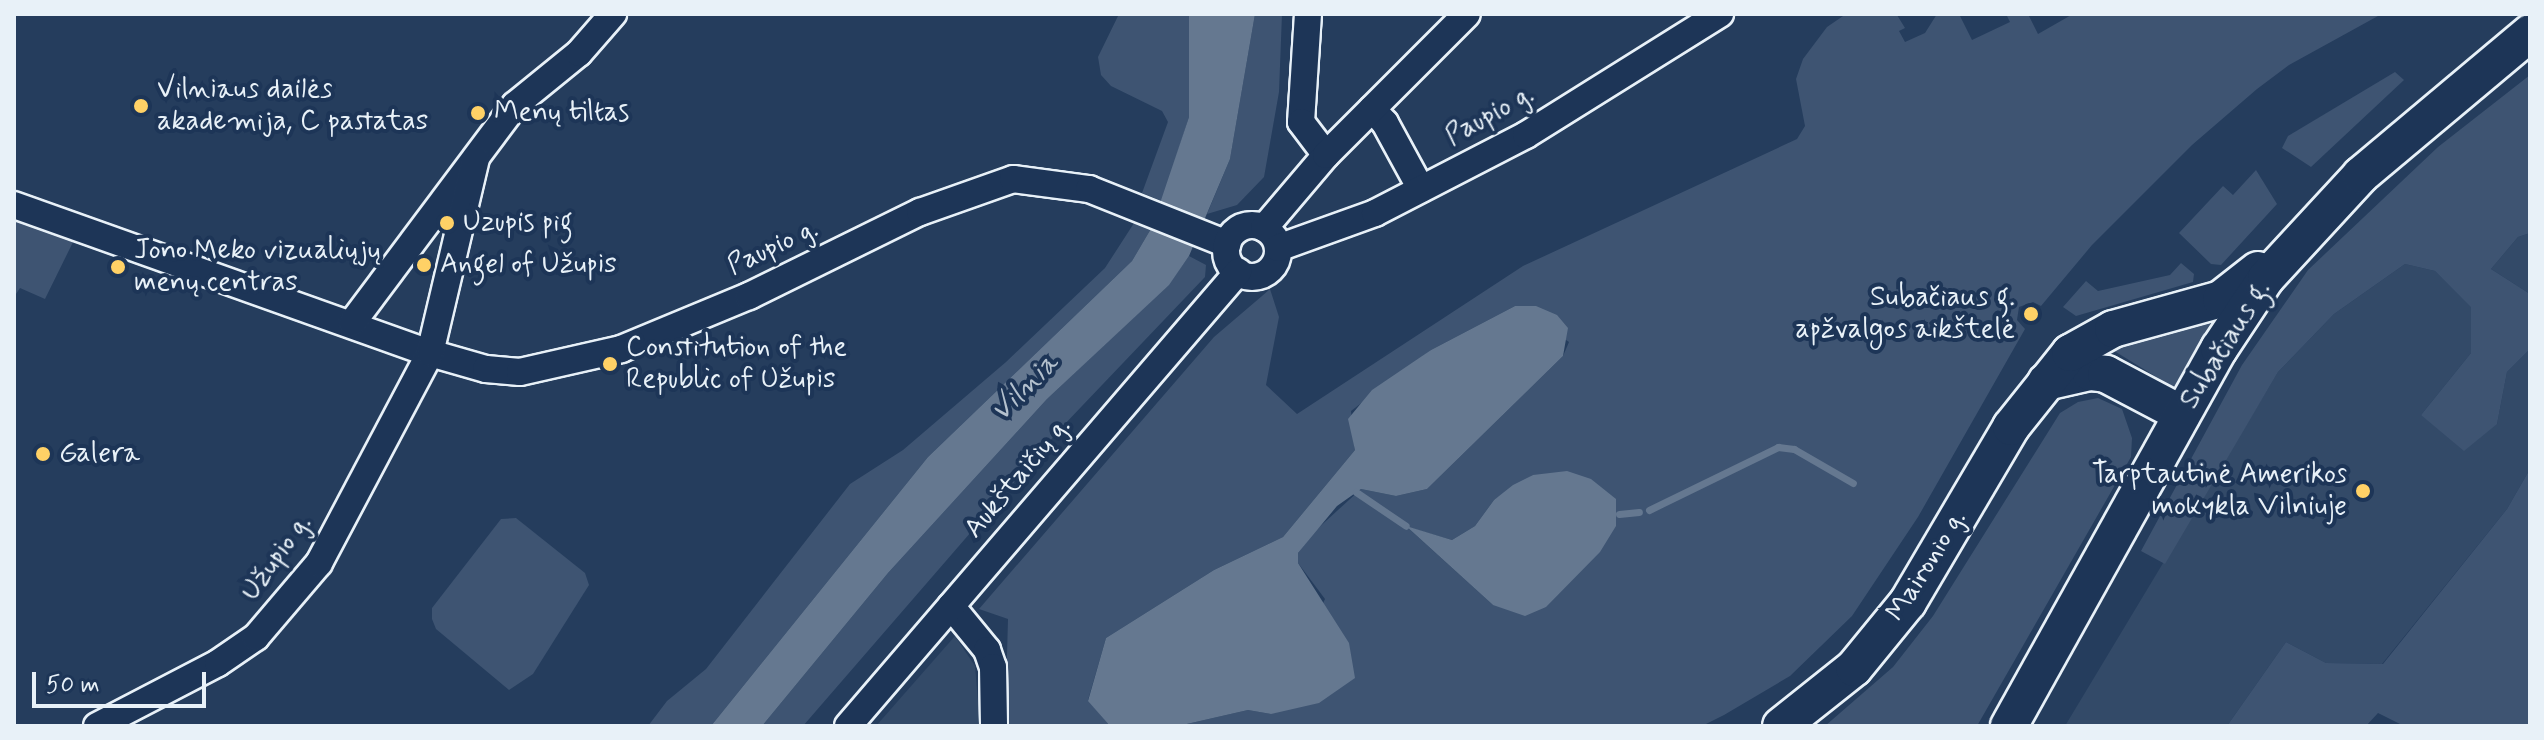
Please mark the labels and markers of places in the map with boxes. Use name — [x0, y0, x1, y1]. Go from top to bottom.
place label: Vilniaus dailės akademija, C pastatas — [157, 73, 427, 139]
place label: Menų tiltas — [494, 96, 629, 130]
marker: Vilniaus dailės akademija, C pastatas — [132, 97, 150, 115]
marker: Menų tiltas — [469, 104, 487, 122]
place label: Uzupis pig — [463, 206, 573, 240]
marker: Uzupis pig — [438, 214, 456, 232]
place label: Jono Meko vizualiųjų menų centras — [134, 234, 380, 300]
place label: Angel of Užupis — [440, 248, 618, 282]
marker: Angel of Užupis — [415, 256, 433, 274]
marker: Jono Meko vizualiųjų menų centras — [109, 258, 127, 276]
place label: Subačiaus g. apžvalgos aikštelė — [1798, 281, 2015, 347]
marker: Subačiaus g. apžvalgos aikštelė — [2022, 305, 2040, 323]
place label: Constitution of the Republic of Užupis — [626, 331, 847, 397]
marker: Constitution of the Republic of Užupis — [601, 355, 619, 373]
place label: Galera — [59, 437, 140, 471]
marker: Galera — [34, 445, 52, 463]
place label: Tarptautinė Amerikos mokykla Vilniuje — [2092, 458, 2347, 524]
marker: Tarptautinė Amerikos mokykla Vilniuje — [2354, 482, 2372, 500]

